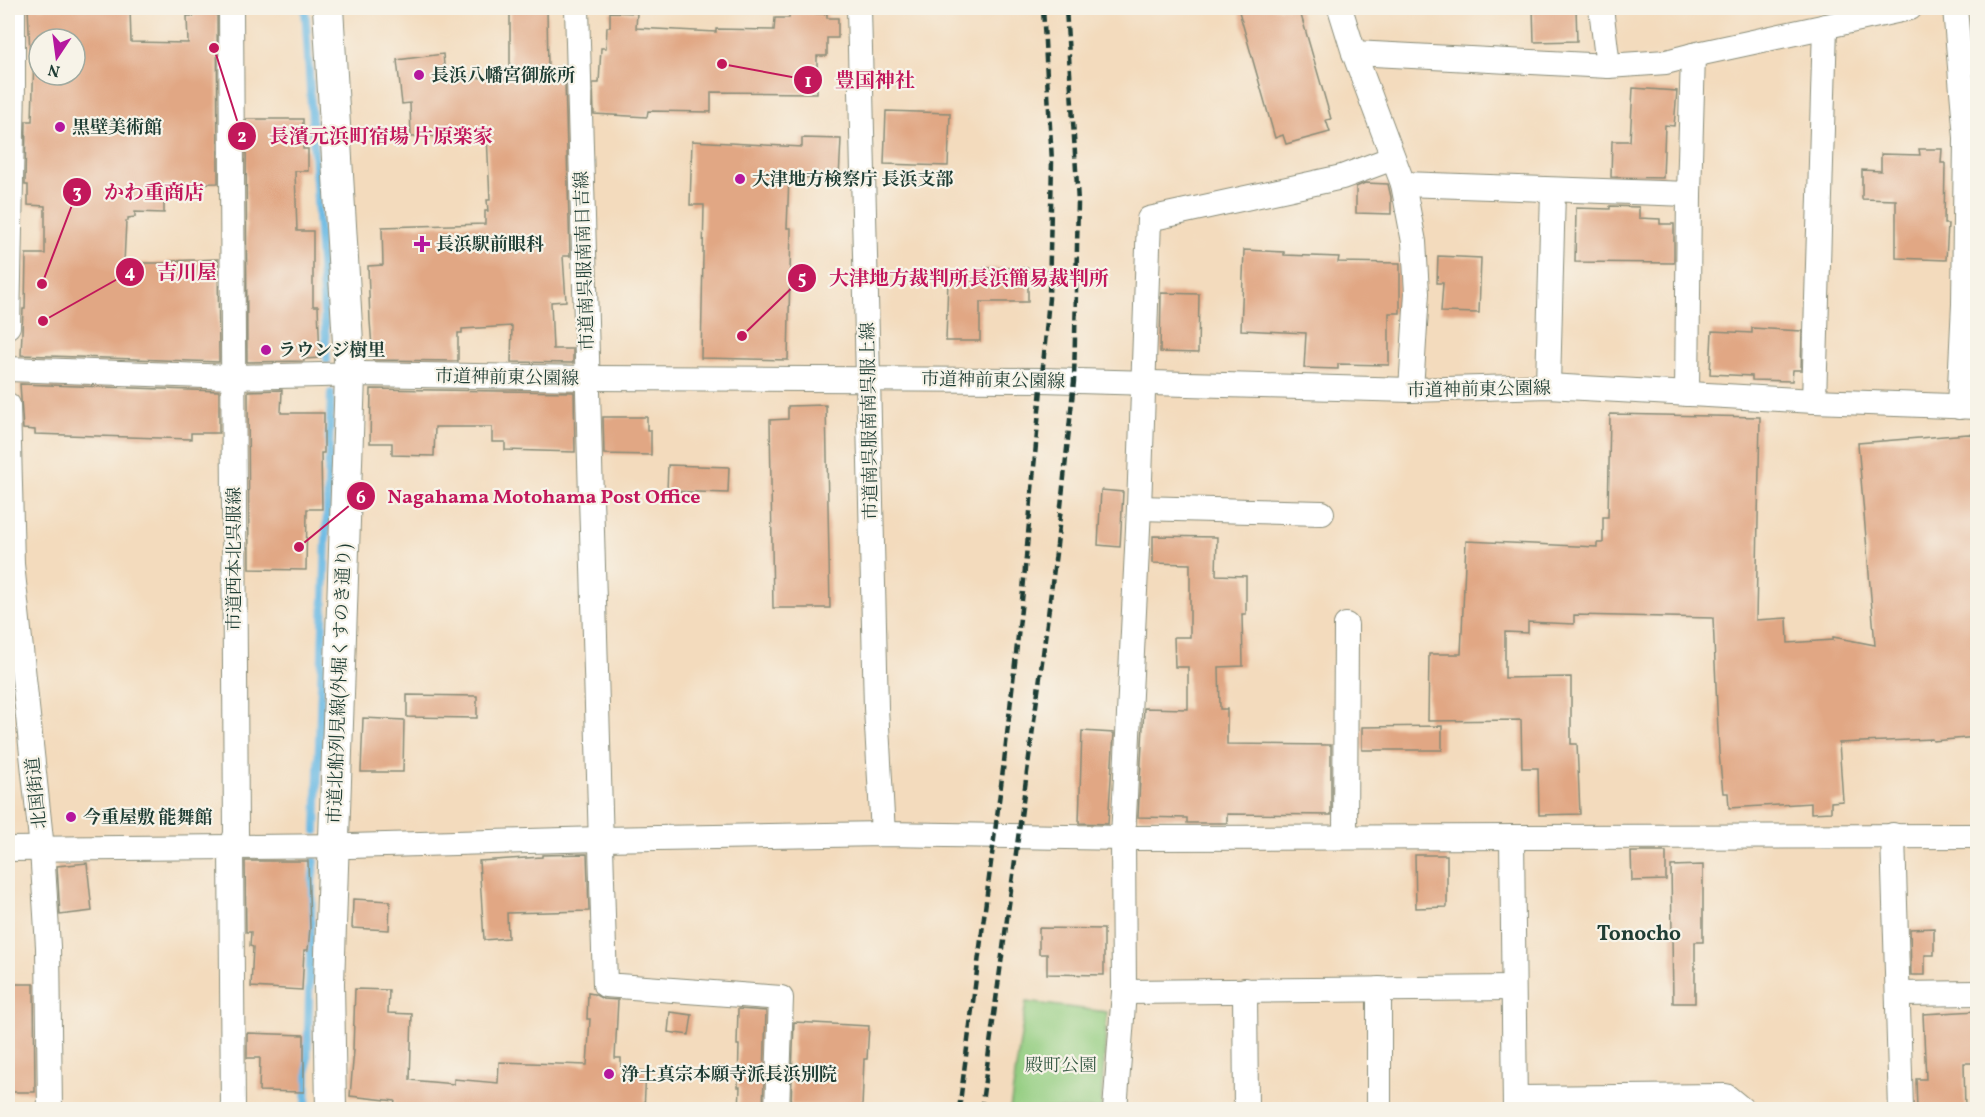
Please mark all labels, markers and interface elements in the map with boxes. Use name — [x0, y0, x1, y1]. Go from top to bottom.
north arrow — [27, 27, 87, 87]
text: N — [46, 58, 62, 82]
callout: 豊国神社 — [793, 61, 927, 99]
place label: 長浜八幡宮御旅所 — [431, 64, 575, 89]
marker: 長浜八幡宮御旅所 — [412, 68, 426, 82]
text: 豊国神社 — [835, 68, 915, 96]
text: 1 — [804, 70, 812, 95]
place label: 黒壁美術館 — [72, 116, 162, 141]
callout: 長濱元浜町宿場 片原楽家 — [227, 117, 505, 155]
marker: 黒壁美術館 — [53, 120, 67, 134]
text: 長濱元浜町宿場 片原楽家 — [269, 124, 493, 152]
text: 2 — [237, 125, 247, 150]
place label: 大津地方検察庁 長浜支部 — [752, 168, 954, 193]
street label: 市道南呉服南南日吉線 — [570, 171, 601, 351]
marker: 大津地方検察庁 長浜支部 — [733, 172, 747, 186]
callout: かわ重商店 — [62, 173, 216, 211]
text: かわ重商店 — [104, 180, 204, 208]
text: 3 — [72, 181, 82, 206]
place label: 長浜駅前眼科 — [436, 233, 544, 258]
marker: 長浜駅前眼科 — [413, 235, 431, 253]
callout: 吉川屋 — [115, 253, 229, 291]
callout: 大津地方裁判所長浜簡易裁判所 — [787, 259, 1121, 297]
text: 吉川屋 — [157, 260, 217, 288]
text: 4 — [125, 261, 136, 286]
text: 大津地方裁判所長浜簡易裁判所 — [829, 266, 1109, 294]
text: 5 — [798, 267, 806, 292]
street label: 市道南呉服南南呉服上線 — [856, 322, 885, 520]
place label: ラウンジ樹里 — [278, 339, 386, 364]
marker: ラウンジ樹里 — [259, 343, 273, 357]
street label: 市道神前東公園線 — [435, 365, 579, 392]
street label: 市道神前東公園線 — [921, 368, 1065, 395]
street label: 市道神前東公園線 — [1407, 377, 1551, 404]
callout: Nagahama Motohama Post Office — [346, 477, 713, 515]
text: Nagahama Motohama Post Office — [388, 484, 700, 512]
text: 6 — [356, 486, 366, 511]
street label: 市道西本北呉服線 — [223, 487, 248, 631]
street label: 市道北船列見線(外堀くすのき通り) — [323, 543, 358, 825]
street label: 北国街道 — [21, 756, 54, 830]
place label: 今重屋敷 能舞館 — [83, 806, 213, 831]
marker: 今重屋敷 能舞館 — [64, 810, 78, 824]
district label: Tonocho — [1597, 920, 1681, 949]
park label: 殿町公園 — [1025, 1054, 1097, 1079]
place label: 浄土真宗本願寺派長浜別院 — [621, 1063, 837, 1088]
marker: 浄土真宗本願寺派長浜別院 — [602, 1067, 616, 1081]

